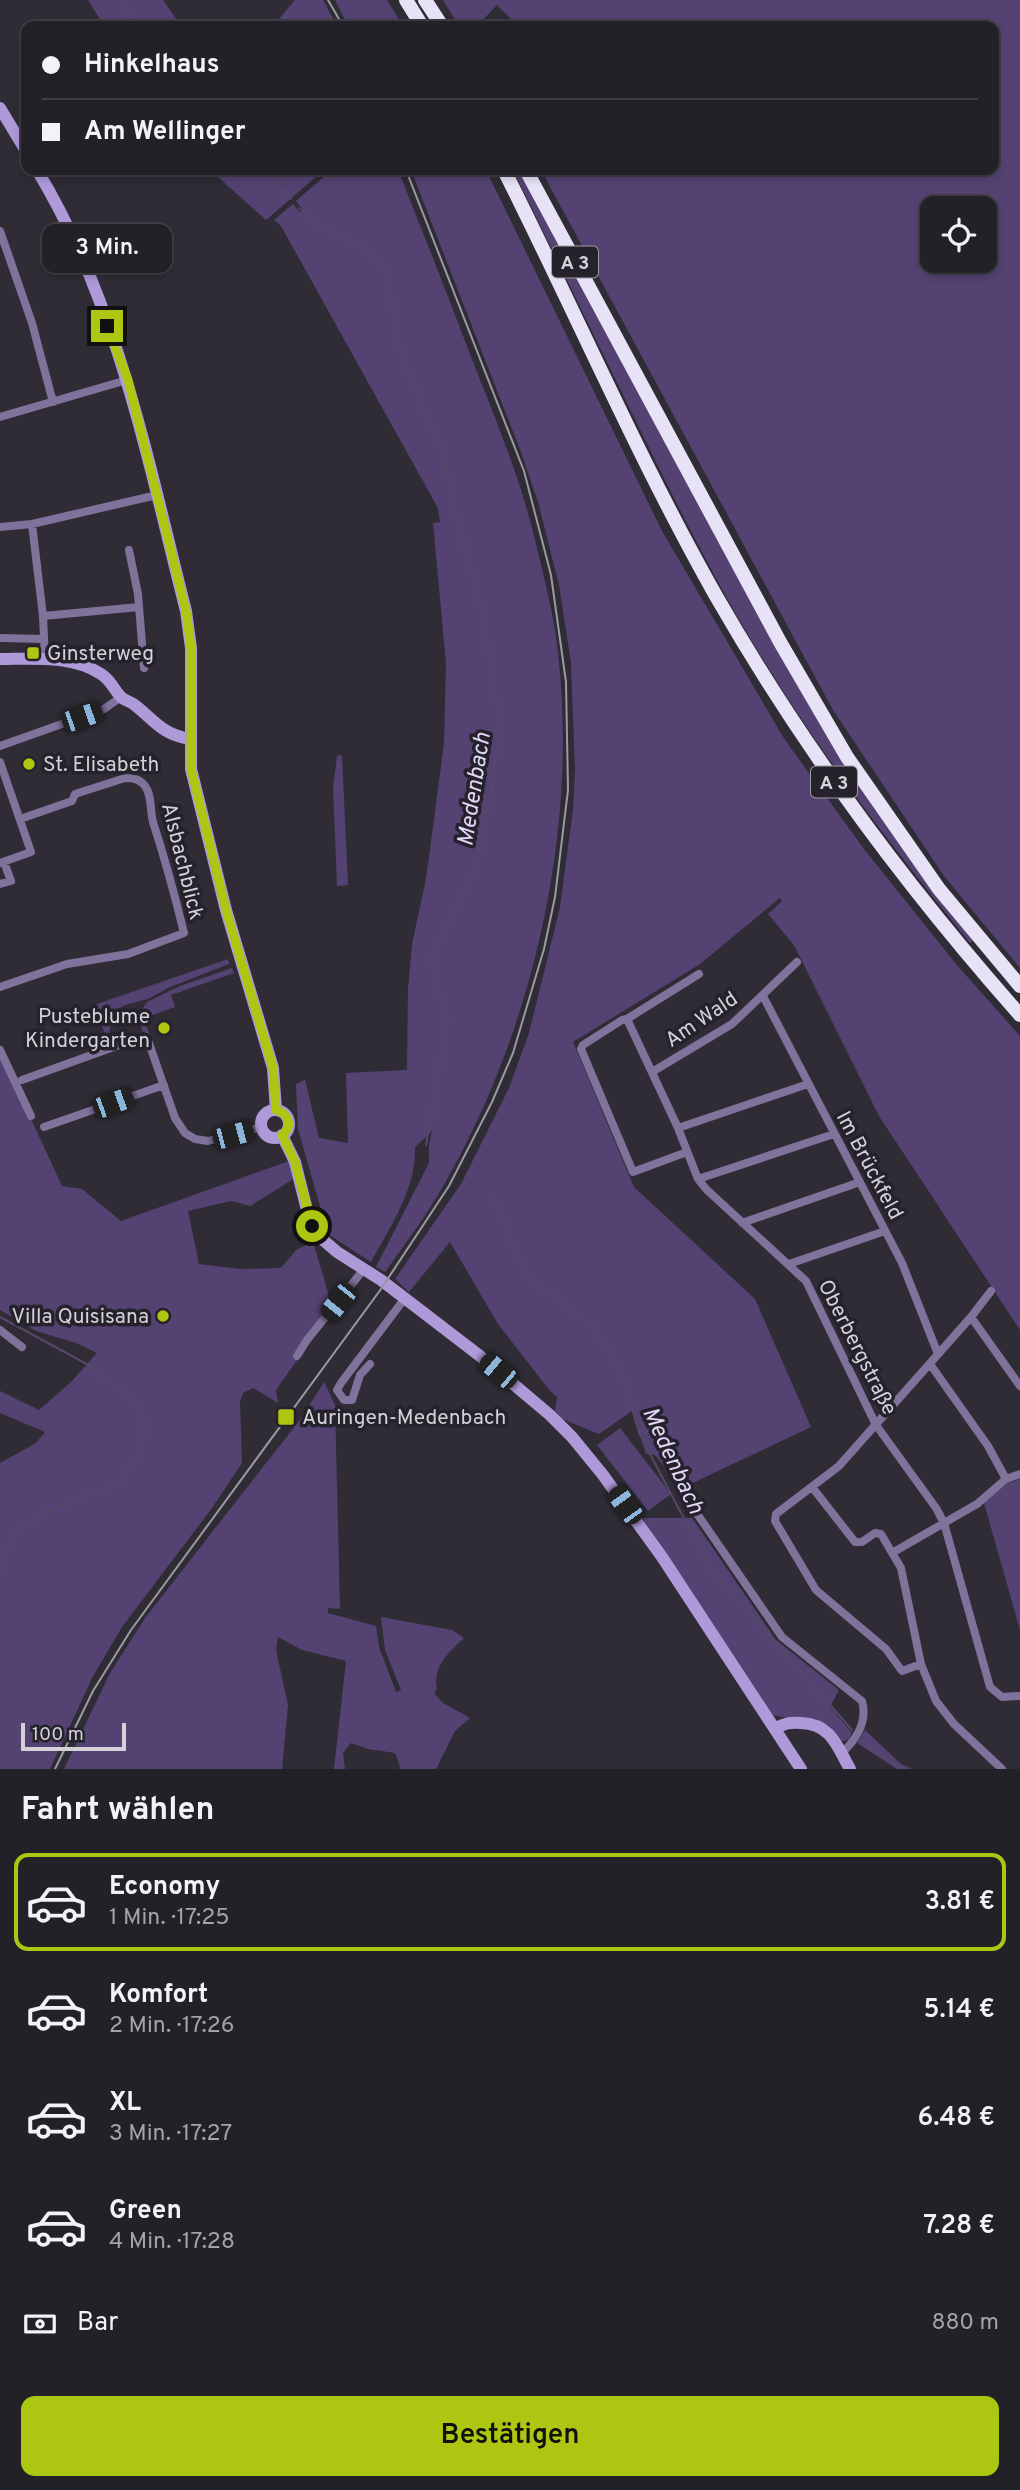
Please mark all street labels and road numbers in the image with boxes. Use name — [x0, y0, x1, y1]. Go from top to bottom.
road number: A 3 — [552, 246, 598, 278]
road number: A 3 — [811, 766, 857, 797]
street label: Alsbachblick — [154, 800, 209, 923]
street label: Am Wald — [660, 986, 743, 1054]
street label: Im Brückfeld — [829, 1107, 909, 1225]
street label: Oberbergstraße — [811, 1275, 902, 1420]

